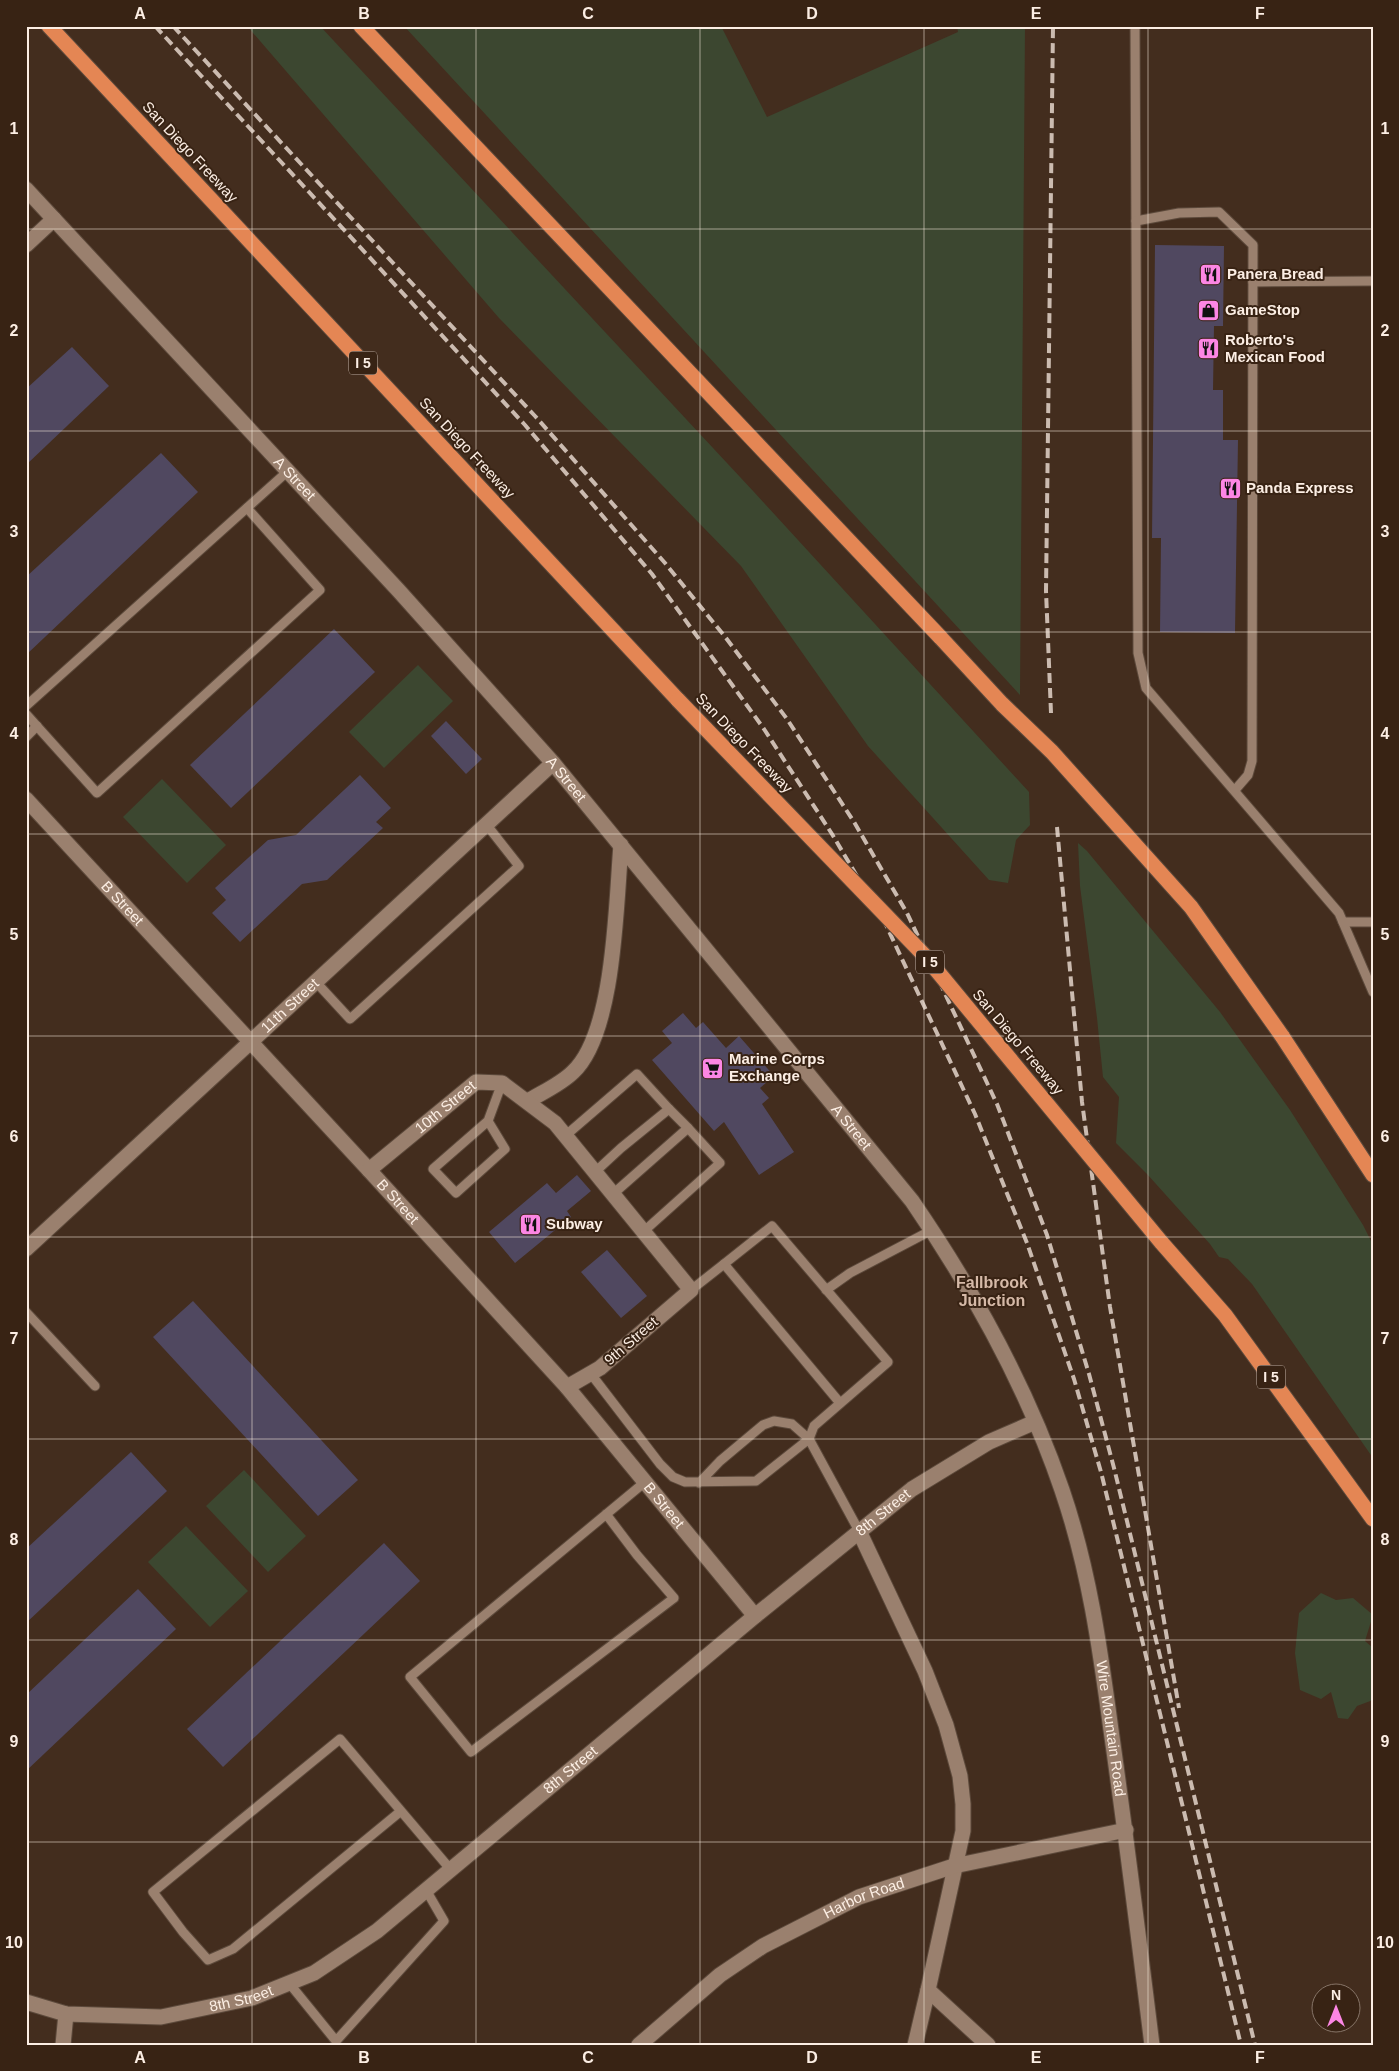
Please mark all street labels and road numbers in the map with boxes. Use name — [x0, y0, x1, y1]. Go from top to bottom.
street label: San Diego Freeway — [139, 98, 242, 206]
road number: I 5 — [349, 352, 377, 374]
street label: San Diego Freeway — [416, 394, 519, 502]
street label: A Street — [271, 453, 320, 504]
street label: San Diego Freeway — [692, 689, 797, 796]
street label: A Street — [543, 753, 591, 805]
street label: B Street — [98, 877, 148, 929]
road number: I 5 — [916, 950, 944, 974]
street label: 11th Street — [257, 974, 323, 1036]
street label: San Diego Freeway — [970, 986, 1068, 1098]
street label: 10th Street — [411, 1076, 480, 1137]
street label: A Street — [828, 1101, 876, 1153]
street label: B Street — [374, 1175, 423, 1228]
street label: 9th Street — [601, 1312, 661, 1368]
road number: I 5 — [1257, 1365, 1285, 1388]
street label: B Street — [641, 1479, 689, 1532]
street label: 8th Street — [852, 1484, 914, 1539]
street label: Wire Mountain Road — [1093, 1659, 1129, 1797]
street label: 8th Street — [540, 1742, 601, 1797]
street label: Harbor Road — [820, 1874, 906, 1922]
street label: 8th Street — [208, 1981, 276, 2015]

